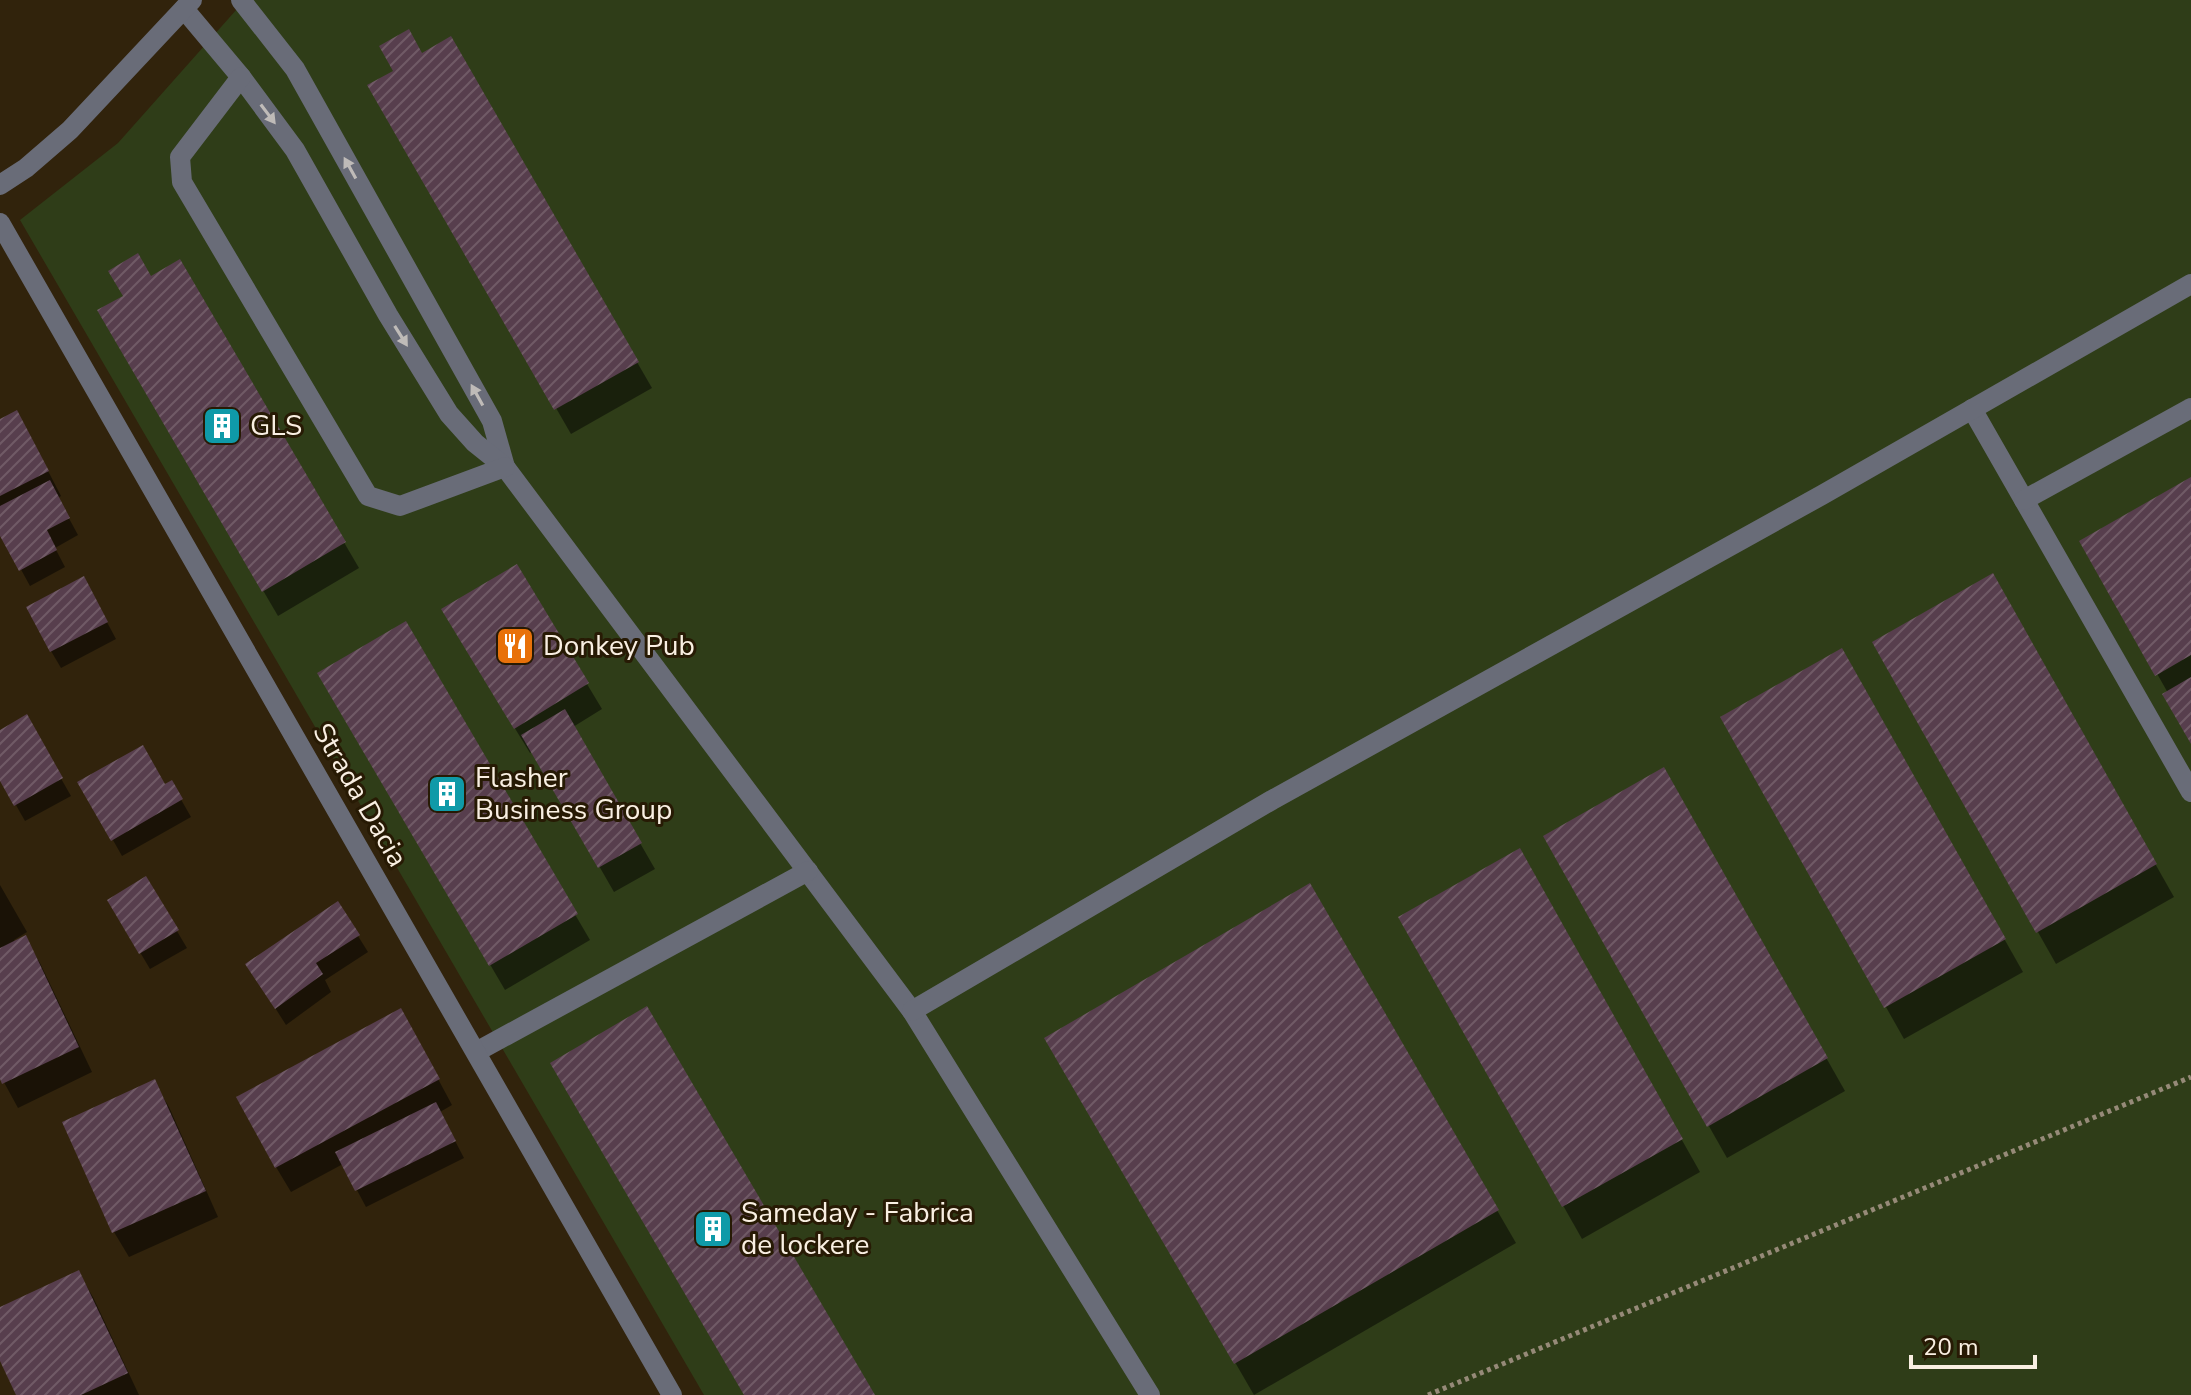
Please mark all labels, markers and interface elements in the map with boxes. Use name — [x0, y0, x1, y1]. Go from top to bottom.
one-way arrow — [259, 103, 275, 124]
one-way arrow — [343, 156, 357, 179]
one-way arrow — [393, 325, 408, 348]
one-way arrow — [470, 383, 484, 406]
building icon: GLS — [201, 405, 243, 447]
place label: GLS — [250, 407, 302, 445]
restaurant icon: Donkey Pub — [494, 625, 536, 667]
place label: Donkey Pub — [543, 627, 695, 665]
street label: Strada Dacia — [304, 716, 416, 874]
place label: Flasher Business Group — [475, 759, 672, 829]
building icon: Flasher Business Group — [426, 773, 468, 815]
place label: Sameday - Fabrica de lockere — [741, 1194, 974, 1264]
building icon: Sameday - Fabrica de lockere — [692, 1208, 734, 1250]
scale bar — [1911, 1319, 2035, 1369]
text: 20 m — [1923, 1331, 1979, 1363]

